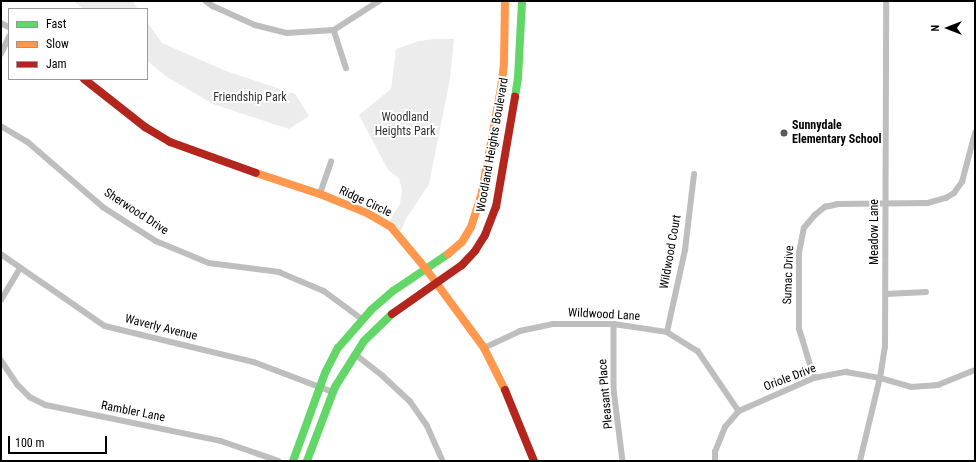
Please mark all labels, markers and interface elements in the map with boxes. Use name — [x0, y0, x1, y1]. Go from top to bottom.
legend — [8, 8, 148, 80]
north arrow — [928, 8, 968, 48]
text: Fast — [46, 17, 66, 31]
text: N — [929, 25, 942, 31]
text: Slow — [46, 37, 69, 51]
text: Jam — [46, 57, 67, 71]
street label: Woodland Heights Boulevard — [474, 77, 512, 213]
park label: Friendship Park — [213, 91, 287, 105]
park label: Woodland Heights Park — [375, 111, 435, 139]
place label: Sunnydale Elementary School — [792, 119, 882, 147]
marker: Sunnydale Elementary School — [779, 128, 789, 138]
street label: Ridge Circle — [336, 184, 394, 220]
street label: Sherwood Drive — [101, 186, 171, 238]
street label: Meadow Lane — [868, 199, 882, 265]
street label: Wildwood Court — [657, 214, 685, 290]
street label: Sumac Drive — [781, 245, 797, 305]
street label: Wildwood Lane — [568, 306, 640, 324]
street label: Waverly Avenue — [123, 312, 199, 344]
street label: Pleasant Place — [596, 358, 616, 430]
street label: Oriole Drive — [762, 361, 818, 395]
street label: Rambler Lane — [100, 399, 166, 425]
scale bar — [10, 428, 109, 454]
text: 100 m — [15, 436, 45, 450]

